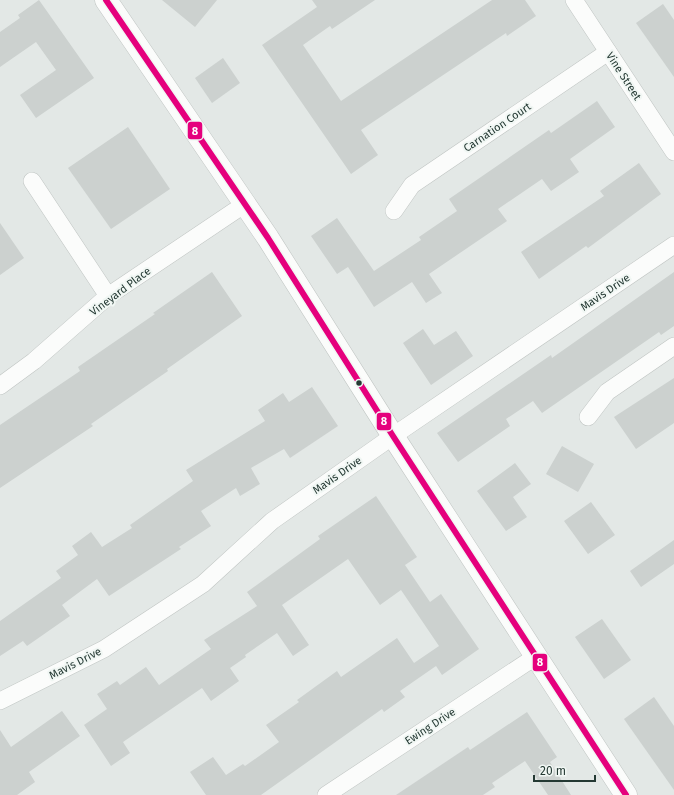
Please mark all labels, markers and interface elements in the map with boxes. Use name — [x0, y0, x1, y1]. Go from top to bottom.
street label: Vine Street — [603, 50, 644, 103]
street label: Carnation Court — [461, 100, 533, 155]
line badge: 8 — [187, 121, 203, 140]
text: 8 — [192, 125, 199, 138]
street label: Vineyard Place — [87, 264, 153, 318]
street label: Mavis Drive — [578, 271, 632, 314]
unlabelled marker — [354, 378, 364, 388]
line badge: 8 — [376, 412, 392, 431]
text: 8 — [381, 415, 388, 428]
street label: Mavis Drive — [310, 454, 364, 497]
street label: Mavis Drive — [47, 645, 103, 682]
line badge: 8 — [532, 653, 548, 672]
text: 8 — [537, 656, 544, 669]
street label: Ewing Drive — [403, 705, 458, 748]
scale bar — [534, 757, 595, 783]
text: 20 m — [540, 764, 566, 778]

